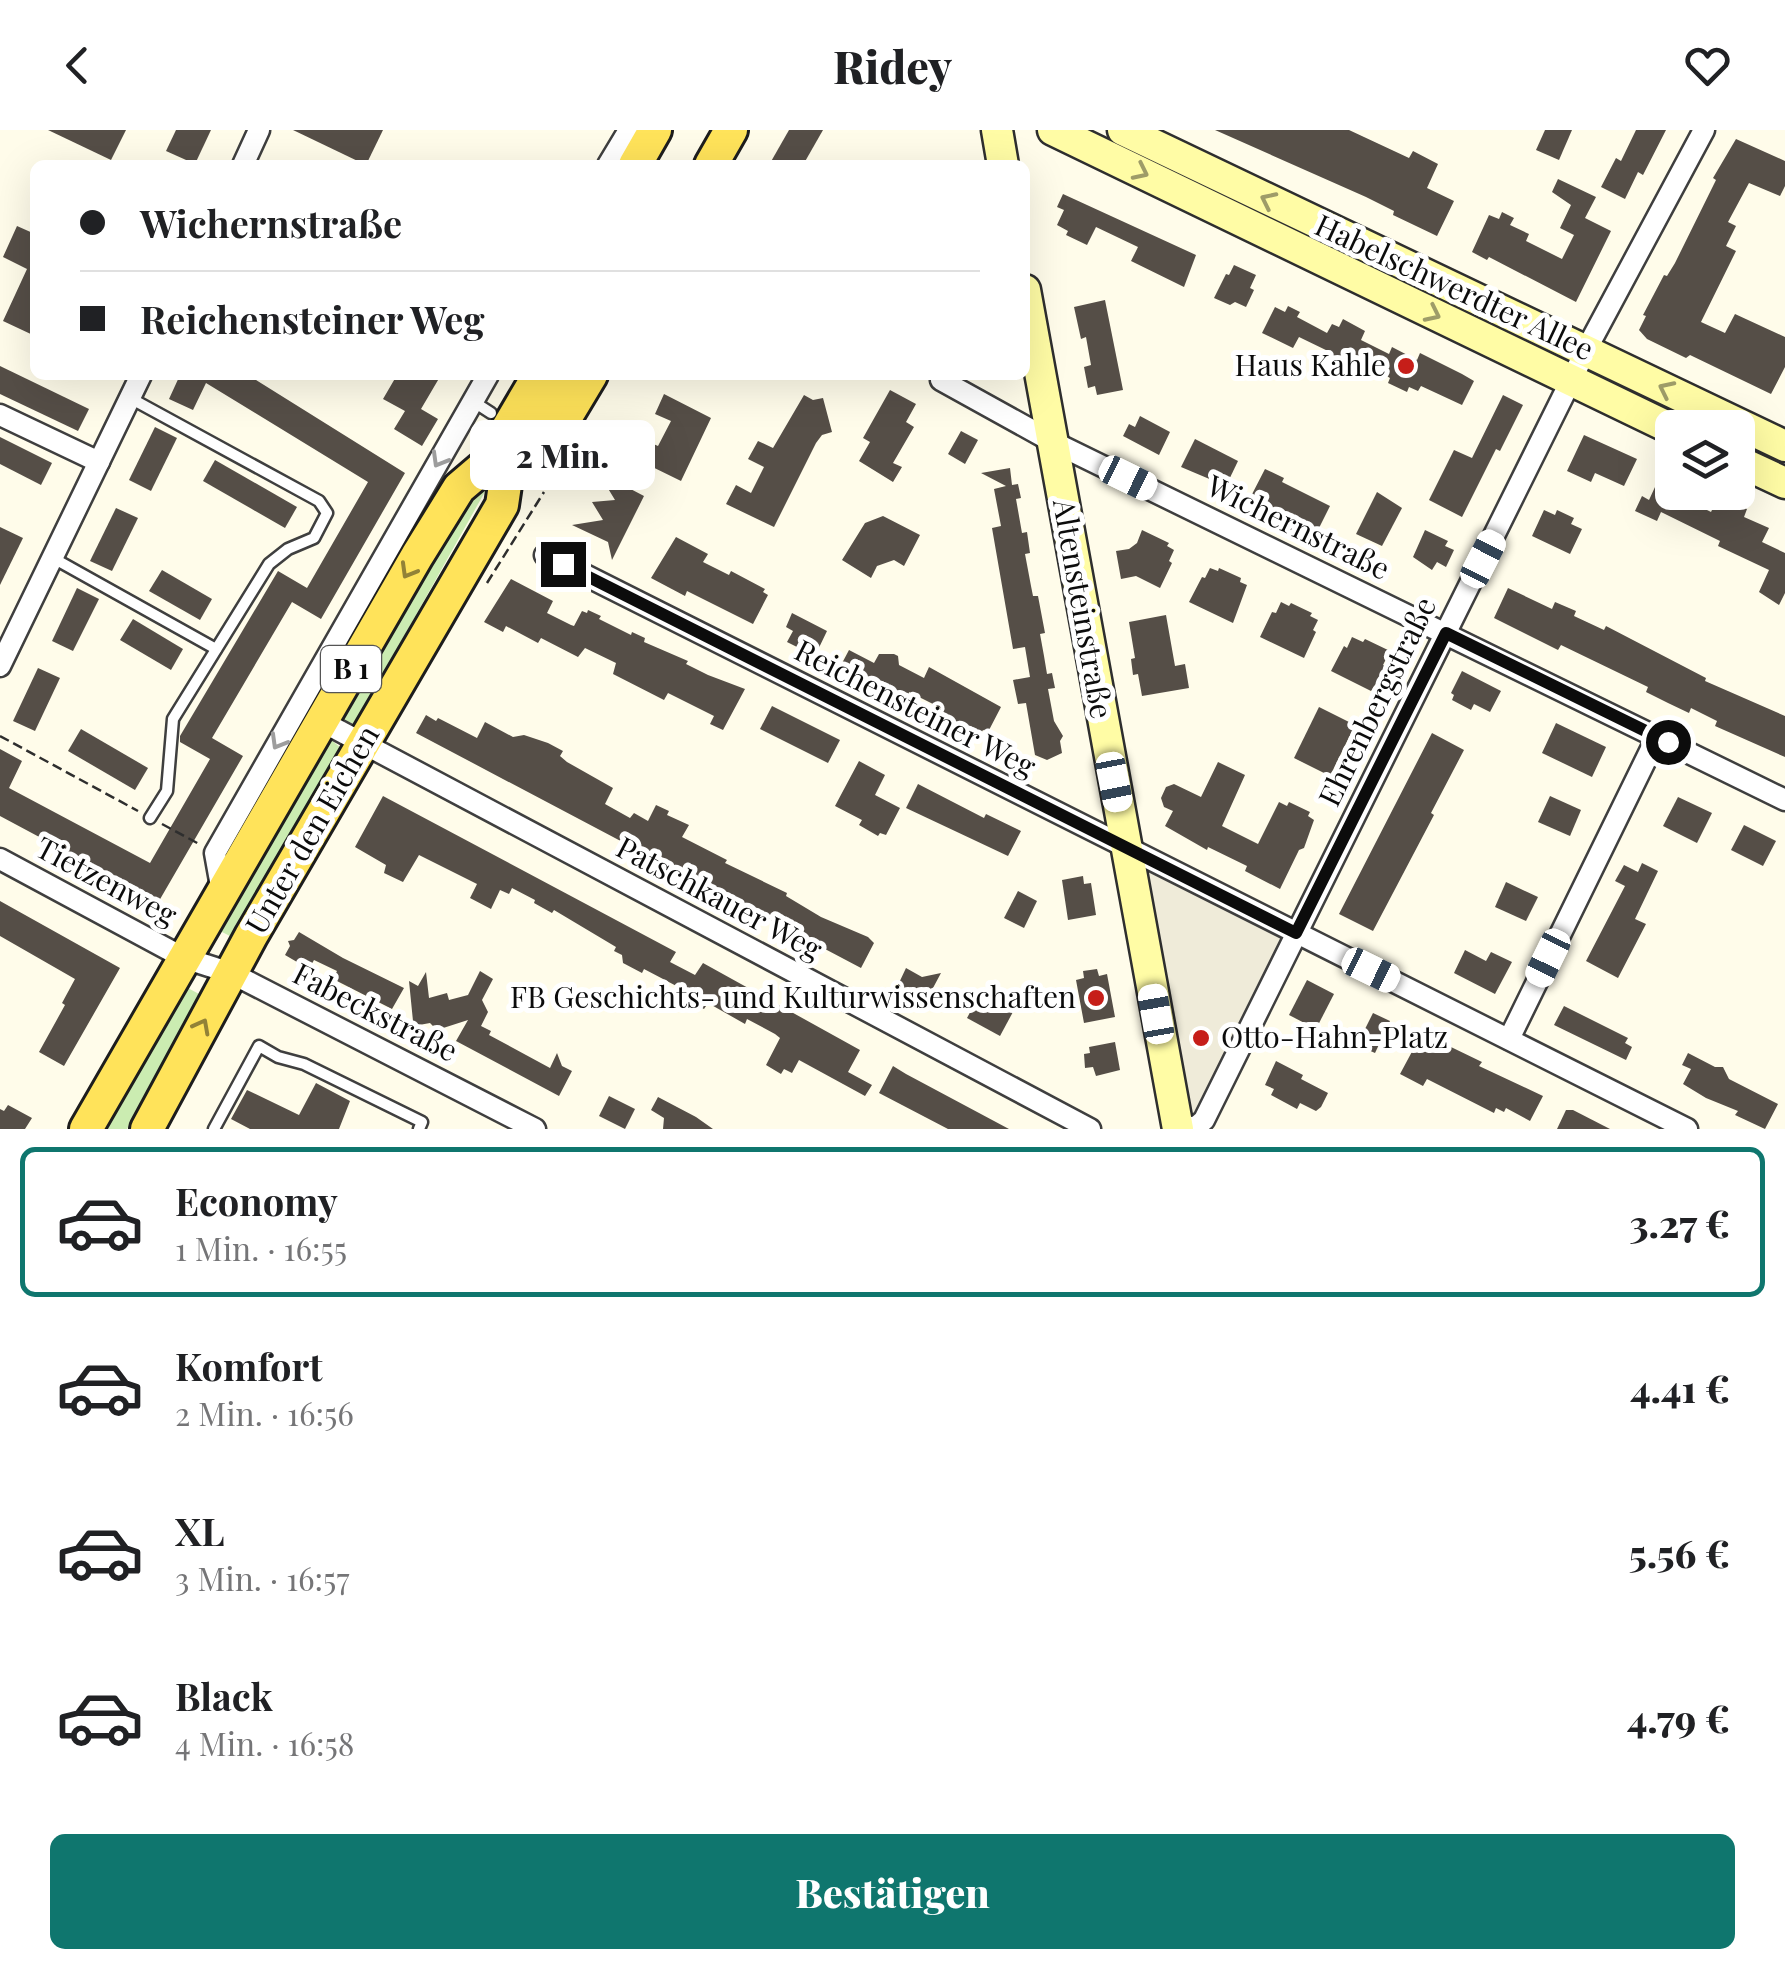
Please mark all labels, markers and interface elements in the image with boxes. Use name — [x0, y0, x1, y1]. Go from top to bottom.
text: Ridey — [833, 35, 952, 95]
icon: back — [50, 38, 105, 93]
icon: heart — [1680, 38, 1735, 93]
one-way arrow — [1130, 160, 1148, 180]
one-way arrow — [1260, 193, 1278, 213]
text: Wichernstraße — [140, 197, 402, 248]
street label: Habelschwerdter Allee — [1309, 204, 1601, 368]
text: Reichensteiner Weg — [140, 293, 485, 344]
one-way arrow — [1423, 302, 1441, 322]
place label: Haus Kahle — [1235, 344, 1386, 384]
marker: Haus Kahle — [1395, 355, 1417, 377]
one-way arrow — [1658, 381, 1676, 401]
map controls — [1655, 410, 1755, 510]
button: layers — [1655, 410, 1755, 510]
callout: 2 Min. — [470, 419, 656, 489]
text: 2 Min. — [516, 433, 609, 476]
one-way arrow — [432, 449, 452, 467]
car — [1094, 451, 1162, 505]
street label: Wichernstraße — [1200, 464, 1397, 588]
street label: Altensteinstraße — [1045, 495, 1123, 722]
car — [1456, 525, 1510, 593]
route end — [541, 542, 586, 587]
one-way arrow — [401, 560, 420, 578]
street label: Ehrenbergstraße — [1308, 590, 1444, 812]
street label: Reichensteiner Weg — [789, 629, 1043, 785]
road number: B 1 — [321, 646, 381, 692]
street label: Unter den Eichen — [235, 717, 387, 940]
route start — [1646, 720, 1691, 765]
one-way arrow — [271, 731, 291, 749]
car — [1094, 750, 1134, 814]
street label: Tietzenweg — [29, 826, 185, 934]
street label: Patschkauer Weg — [610, 826, 830, 968]
car — [1521, 924, 1575, 992]
car — [1337, 943, 1405, 997]
street label: Fabeckstraße — [287, 953, 465, 1070]
place label: FB Geschichts- und Kulturwissenschaften — [510, 976, 1076, 1016]
car — [1136, 982, 1176, 1046]
marker: FB Geschichts- und Kulturwissenschaften — [1085, 987, 1107, 1009]
place label: Otto-Hahn-Platz — [1221, 1016, 1448, 1056]
one-way arrow — [190, 1019, 209, 1037]
marker: Otto-Hahn-Platz — [1190, 1027, 1212, 1049]
text: Economy — [175, 1175, 338, 1226]
icon: car — [55, 1177, 145, 1267]
text: 3.27 € — [1629, 1197, 1730, 1248]
text: 1 Min. · 16:55 — [175, 1226, 347, 1269]
text: Komfort — [175, 1340, 323, 1391]
icon: car — [55, 1342, 145, 1432]
text: 4.41 € — [1630, 1362, 1730, 1413]
text: 2 Min. · 16:56 — [175, 1391, 354, 1434]
text: XL — [175, 1505, 224, 1556]
icon: car — [55, 1507, 145, 1597]
text: 5.56 € — [1629, 1527, 1730, 1578]
text: 3 Min. · 16:57 — [175, 1556, 349, 1599]
text: Black — [175, 1670, 273, 1721]
icon: car — [55, 1672, 145, 1762]
text: 4.79 € — [1627, 1692, 1730, 1743]
text: 4 Min. · 16:58 — [175, 1721, 354, 1764]
button: Bestätigen — [50, 1834, 1735, 1949]

